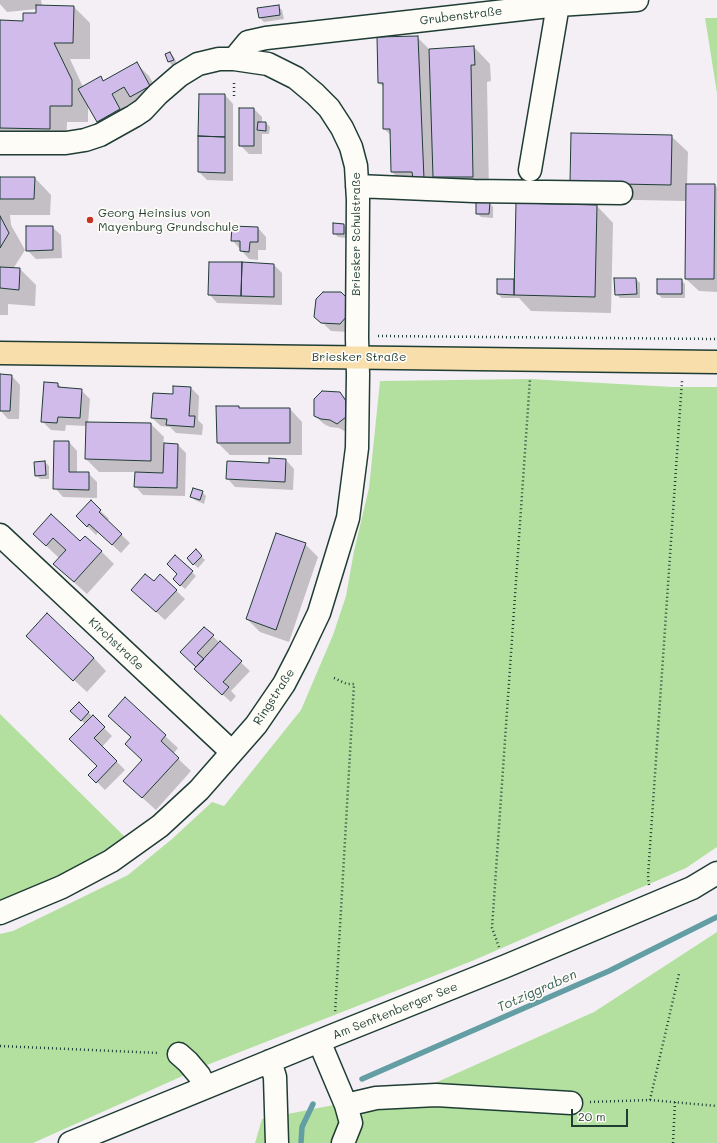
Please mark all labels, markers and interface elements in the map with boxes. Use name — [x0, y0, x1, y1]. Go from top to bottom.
street label: Grubenstraße — [419, 4, 503, 28]
street label: Briesker Schulstraße — [349, 172, 363, 296]
place label: Georg Heinsius von Mayenburg Grundschule — [98, 206, 239, 234]
marker: Georg Heinsius von Mayenburg Grundschule — [85, 215, 95, 225]
street label: Briesker Straße — [312, 350, 406, 364]
street label: Kirchstraße — [85, 615, 147, 673]
street label: Ringstraße — [250, 666, 298, 728]
water label: Totziggraben — [495, 967, 579, 1015]
street label: Am Senftenberger See — [330, 979, 460, 1043]
scale bar — [573, 1101, 630, 1127]
text: 20 m — [578, 1108, 606, 1124]

